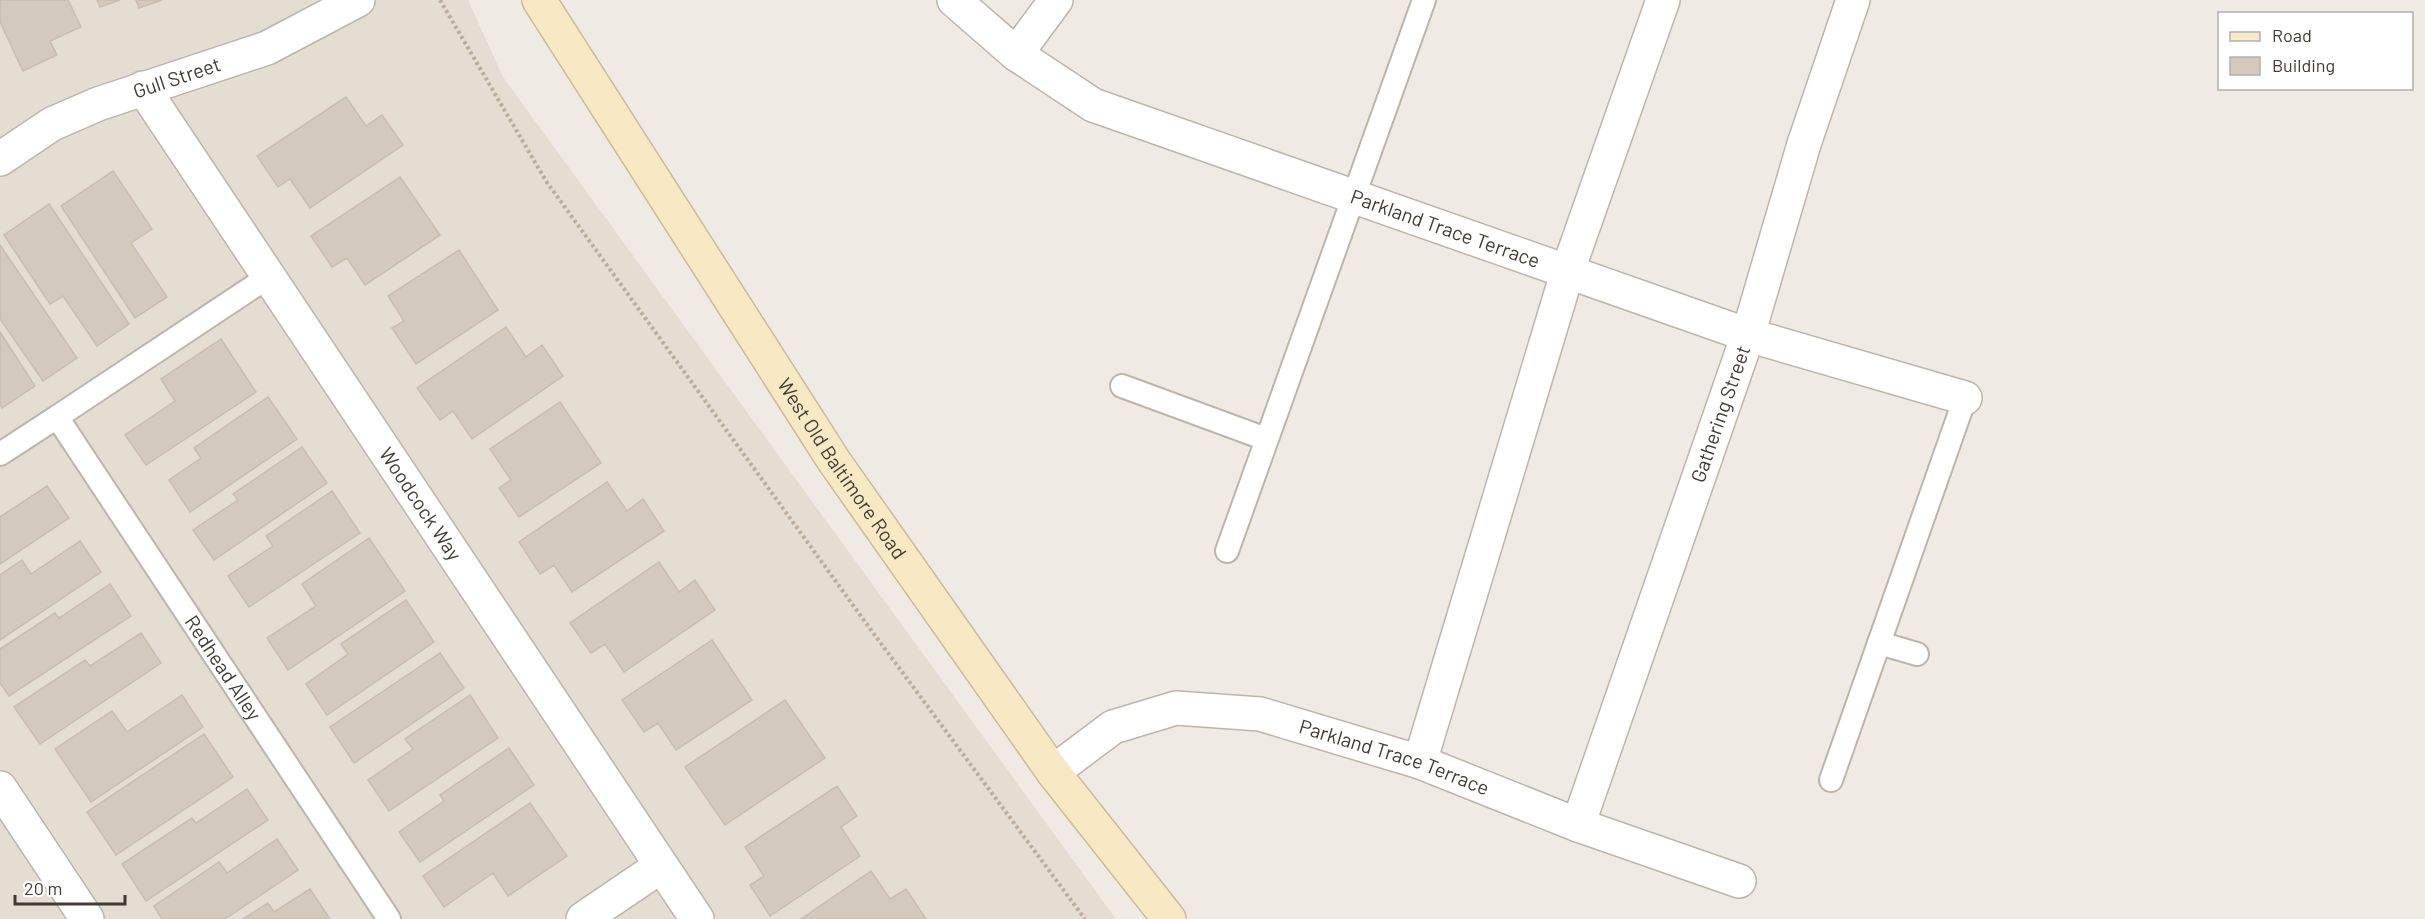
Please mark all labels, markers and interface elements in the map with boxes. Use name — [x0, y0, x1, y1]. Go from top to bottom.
legend — [2218, 12, 2413, 90]
text: Road — [2272, 24, 2312, 46]
street label: Gull Street — [130, 51, 224, 103]
text: Building — [2272, 54, 2335, 76]
street label: Parkland Trace Terrace — [1348, 183, 1544, 272]
street label: Gathering Street — [1685, 342, 1754, 485]
street label: West Old Baltimore Road — [773, 373, 912, 563]
street label: Woodcock Way — [375, 442, 467, 565]
street label: Redhead Alley — [180, 610, 267, 724]
street label: Parkland Trace Terrace — [1297, 713, 1493, 799]
scale bar — [15, 868, 124, 906]
text: 20 m — [24, 877, 62, 899]

